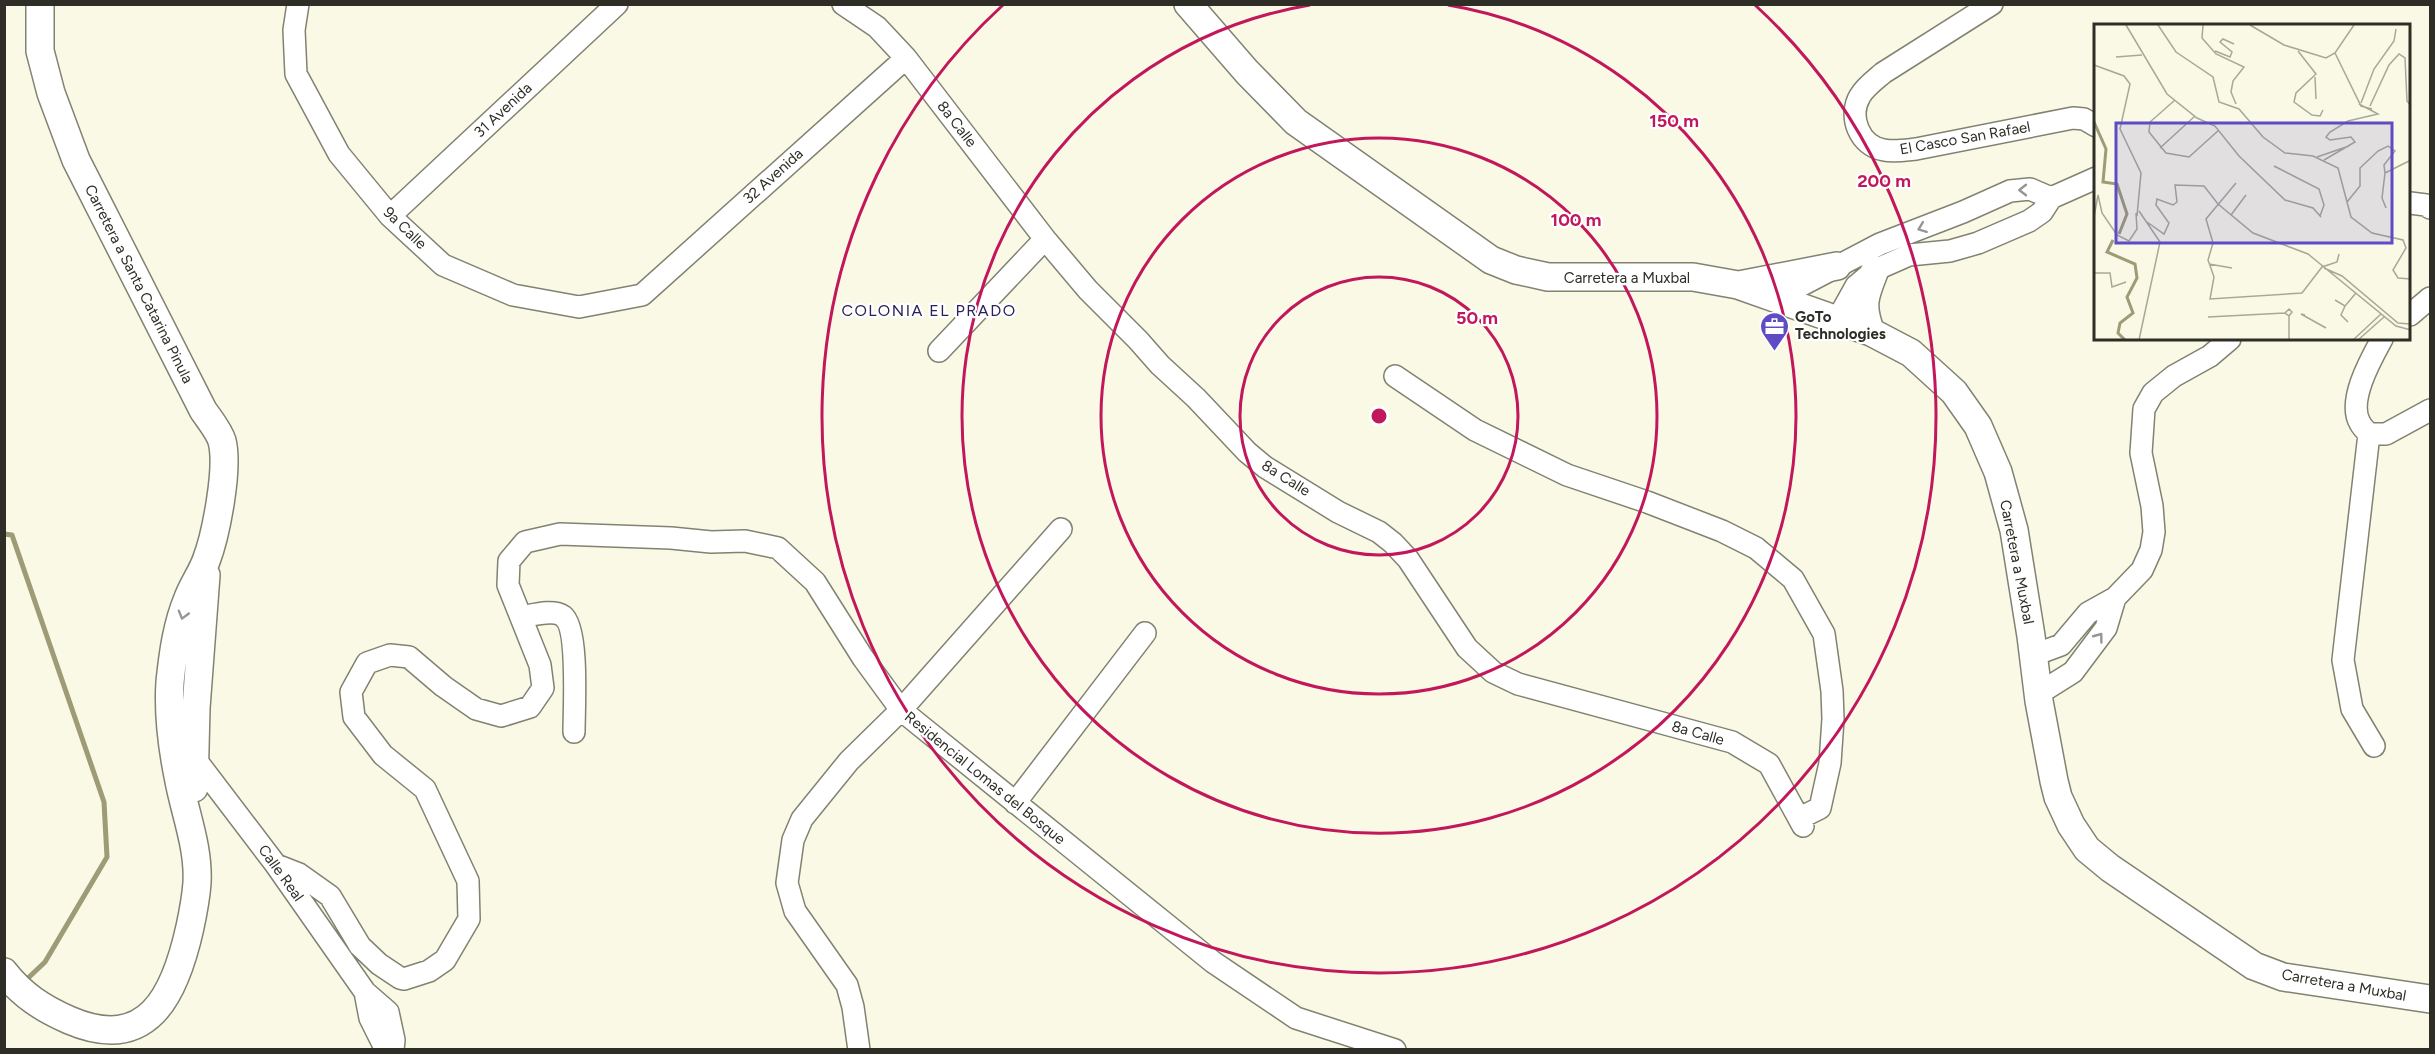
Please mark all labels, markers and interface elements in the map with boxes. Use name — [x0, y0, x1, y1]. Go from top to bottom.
inset map — [2094, 24, 2411, 340]
street label: 31 Avenida — [470, 79, 536, 141]
street label: 8a Calle — [933, 97, 981, 151]
text: 150 m — [1649, 110, 1699, 132]
street label: El Casco San Rafael — [1898, 118, 2032, 158]
street label: 32 Avenida — [739, 144, 807, 208]
text: 200 m — [1857, 170, 1911, 192]
street label: Carretera a Santa Catarina Pinula — [81, 182, 197, 386]
one-way arrow — [2018, 184, 2027, 196]
street label: 9a Calle — [380, 203, 430, 253]
text: 100 m — [1551, 209, 1601, 231]
one-way arrow — [1917, 221, 1928, 233]
street label: Carretera a Muxbal — [1564, 269, 1690, 287]
district label: COLONIA EL PRADO — [841, 301, 1017, 320]
text: 50 m — [1456, 307, 1498, 329]
place label: GoTo Technologies — [1795, 308, 1886, 343]
office icon: GoTo Technologies — [1758, 310, 1790, 352]
centre of rings — [1369, 406, 1389, 426]
street label: 8a Calle — [1258, 456, 1314, 500]
street label: Carretera a Muxbal — [1996, 498, 2038, 626]
one-way arrow — [178, 610, 190, 620]
one-way arrow — [2092, 633, 2103, 644]
street label: Residencial Lomas del Bosque — [901, 708, 1069, 848]
street label: 8a Calle — [1670, 717, 1726, 749]
street label: Calle Real — [254, 841, 308, 905]
street label: Carretera a Muxbal — [2280, 965, 2408, 1005]

